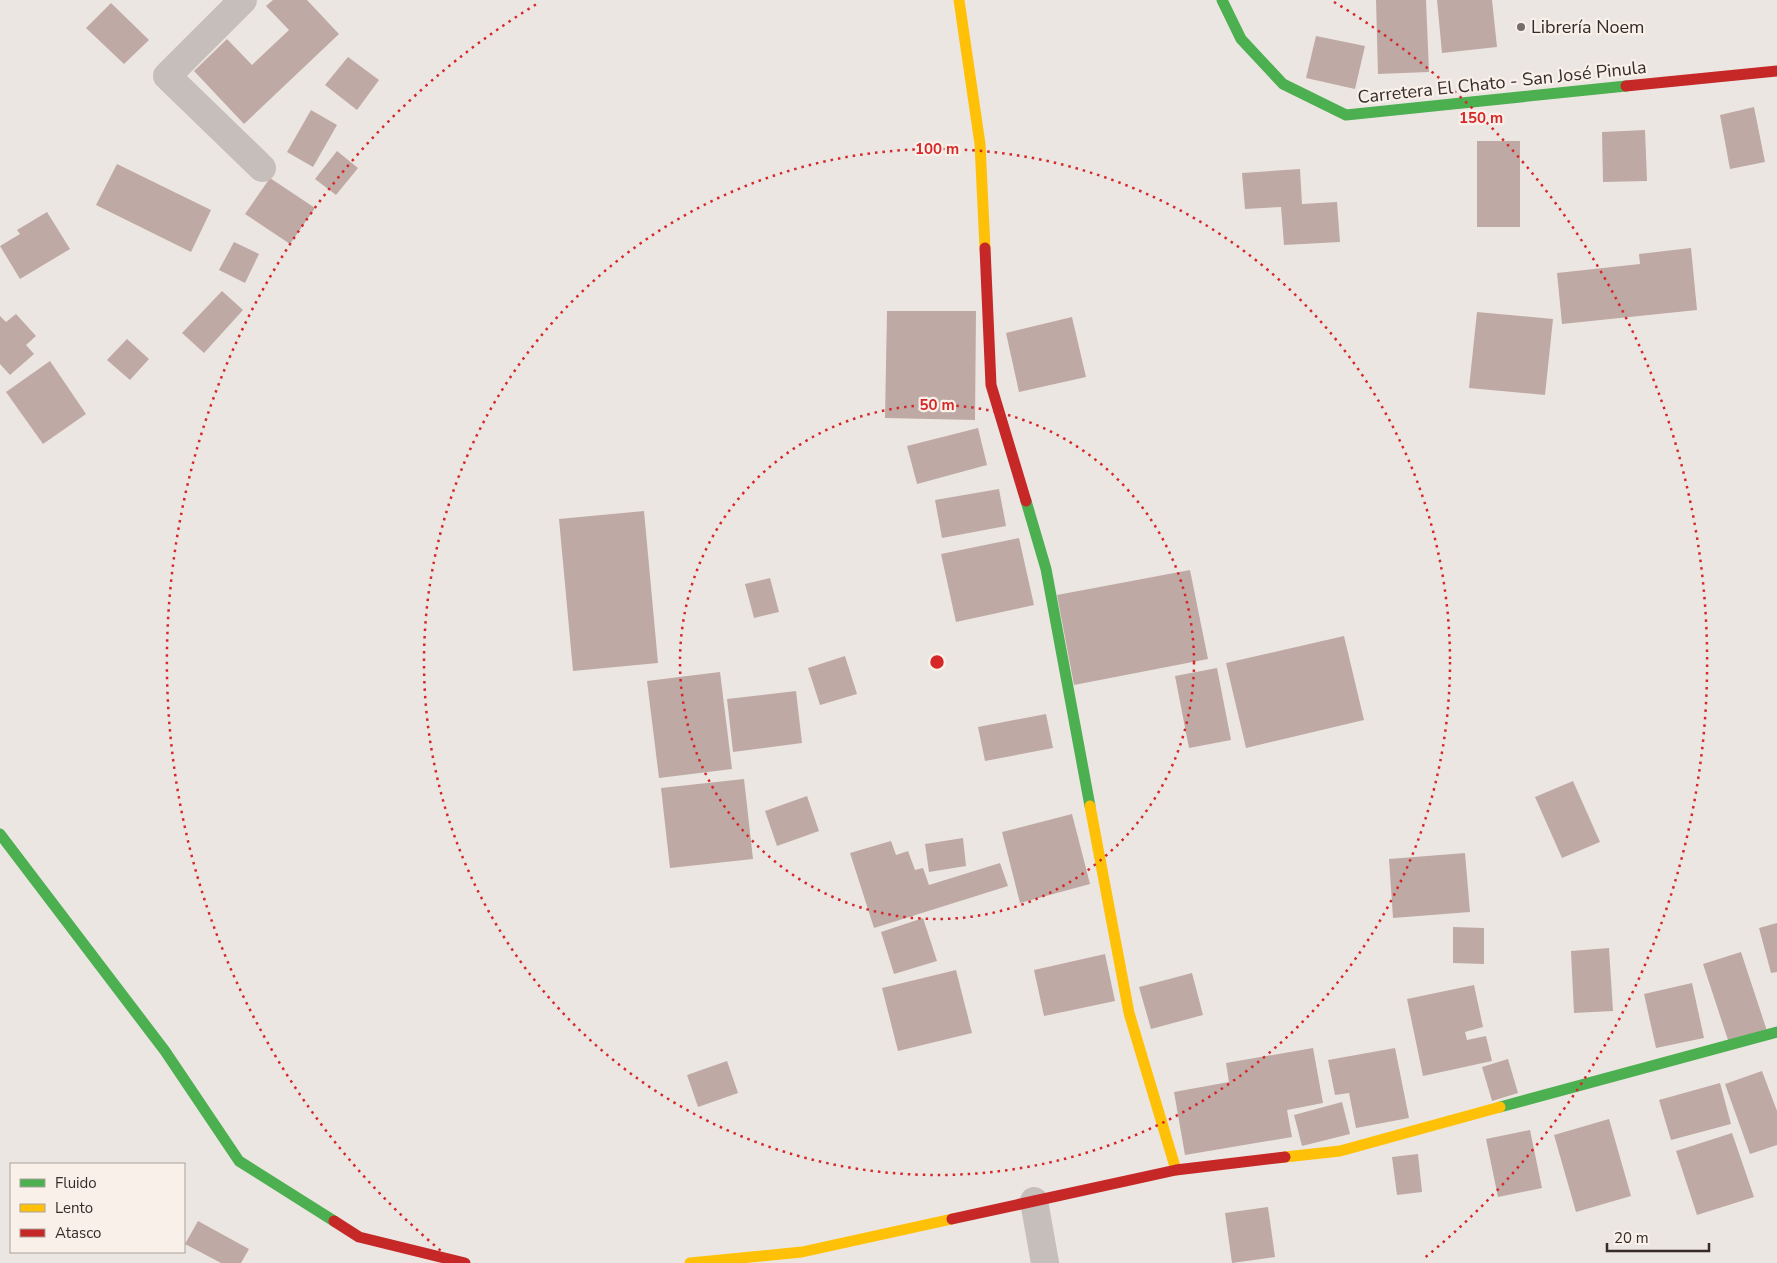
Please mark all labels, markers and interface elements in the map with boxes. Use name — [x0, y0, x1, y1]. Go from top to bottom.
place label: Librería Noem — [1531, 15, 1644, 39]
marker: Librería Noem — [1515, 21, 1527, 33]
street label: Carretera El Chato - San José Pinula — [1356, 55, 1648, 109]
text: 150 m — [1459, 108, 1503, 128]
text: 100 m — [915, 139, 959, 159]
text: 50 m — [919, 395, 955, 415]
centre of rings — [928, 653, 946, 671]
legend — [10, 1163, 185, 1253]
text: Fluido — [55, 1173, 97, 1193]
text: Lento — [55, 1198, 93, 1218]
scale bar — [1607, 1220, 1710, 1252]
text: Atasco — [55, 1223, 101, 1243]
text: 20 m — [1614, 1228, 1649, 1248]

